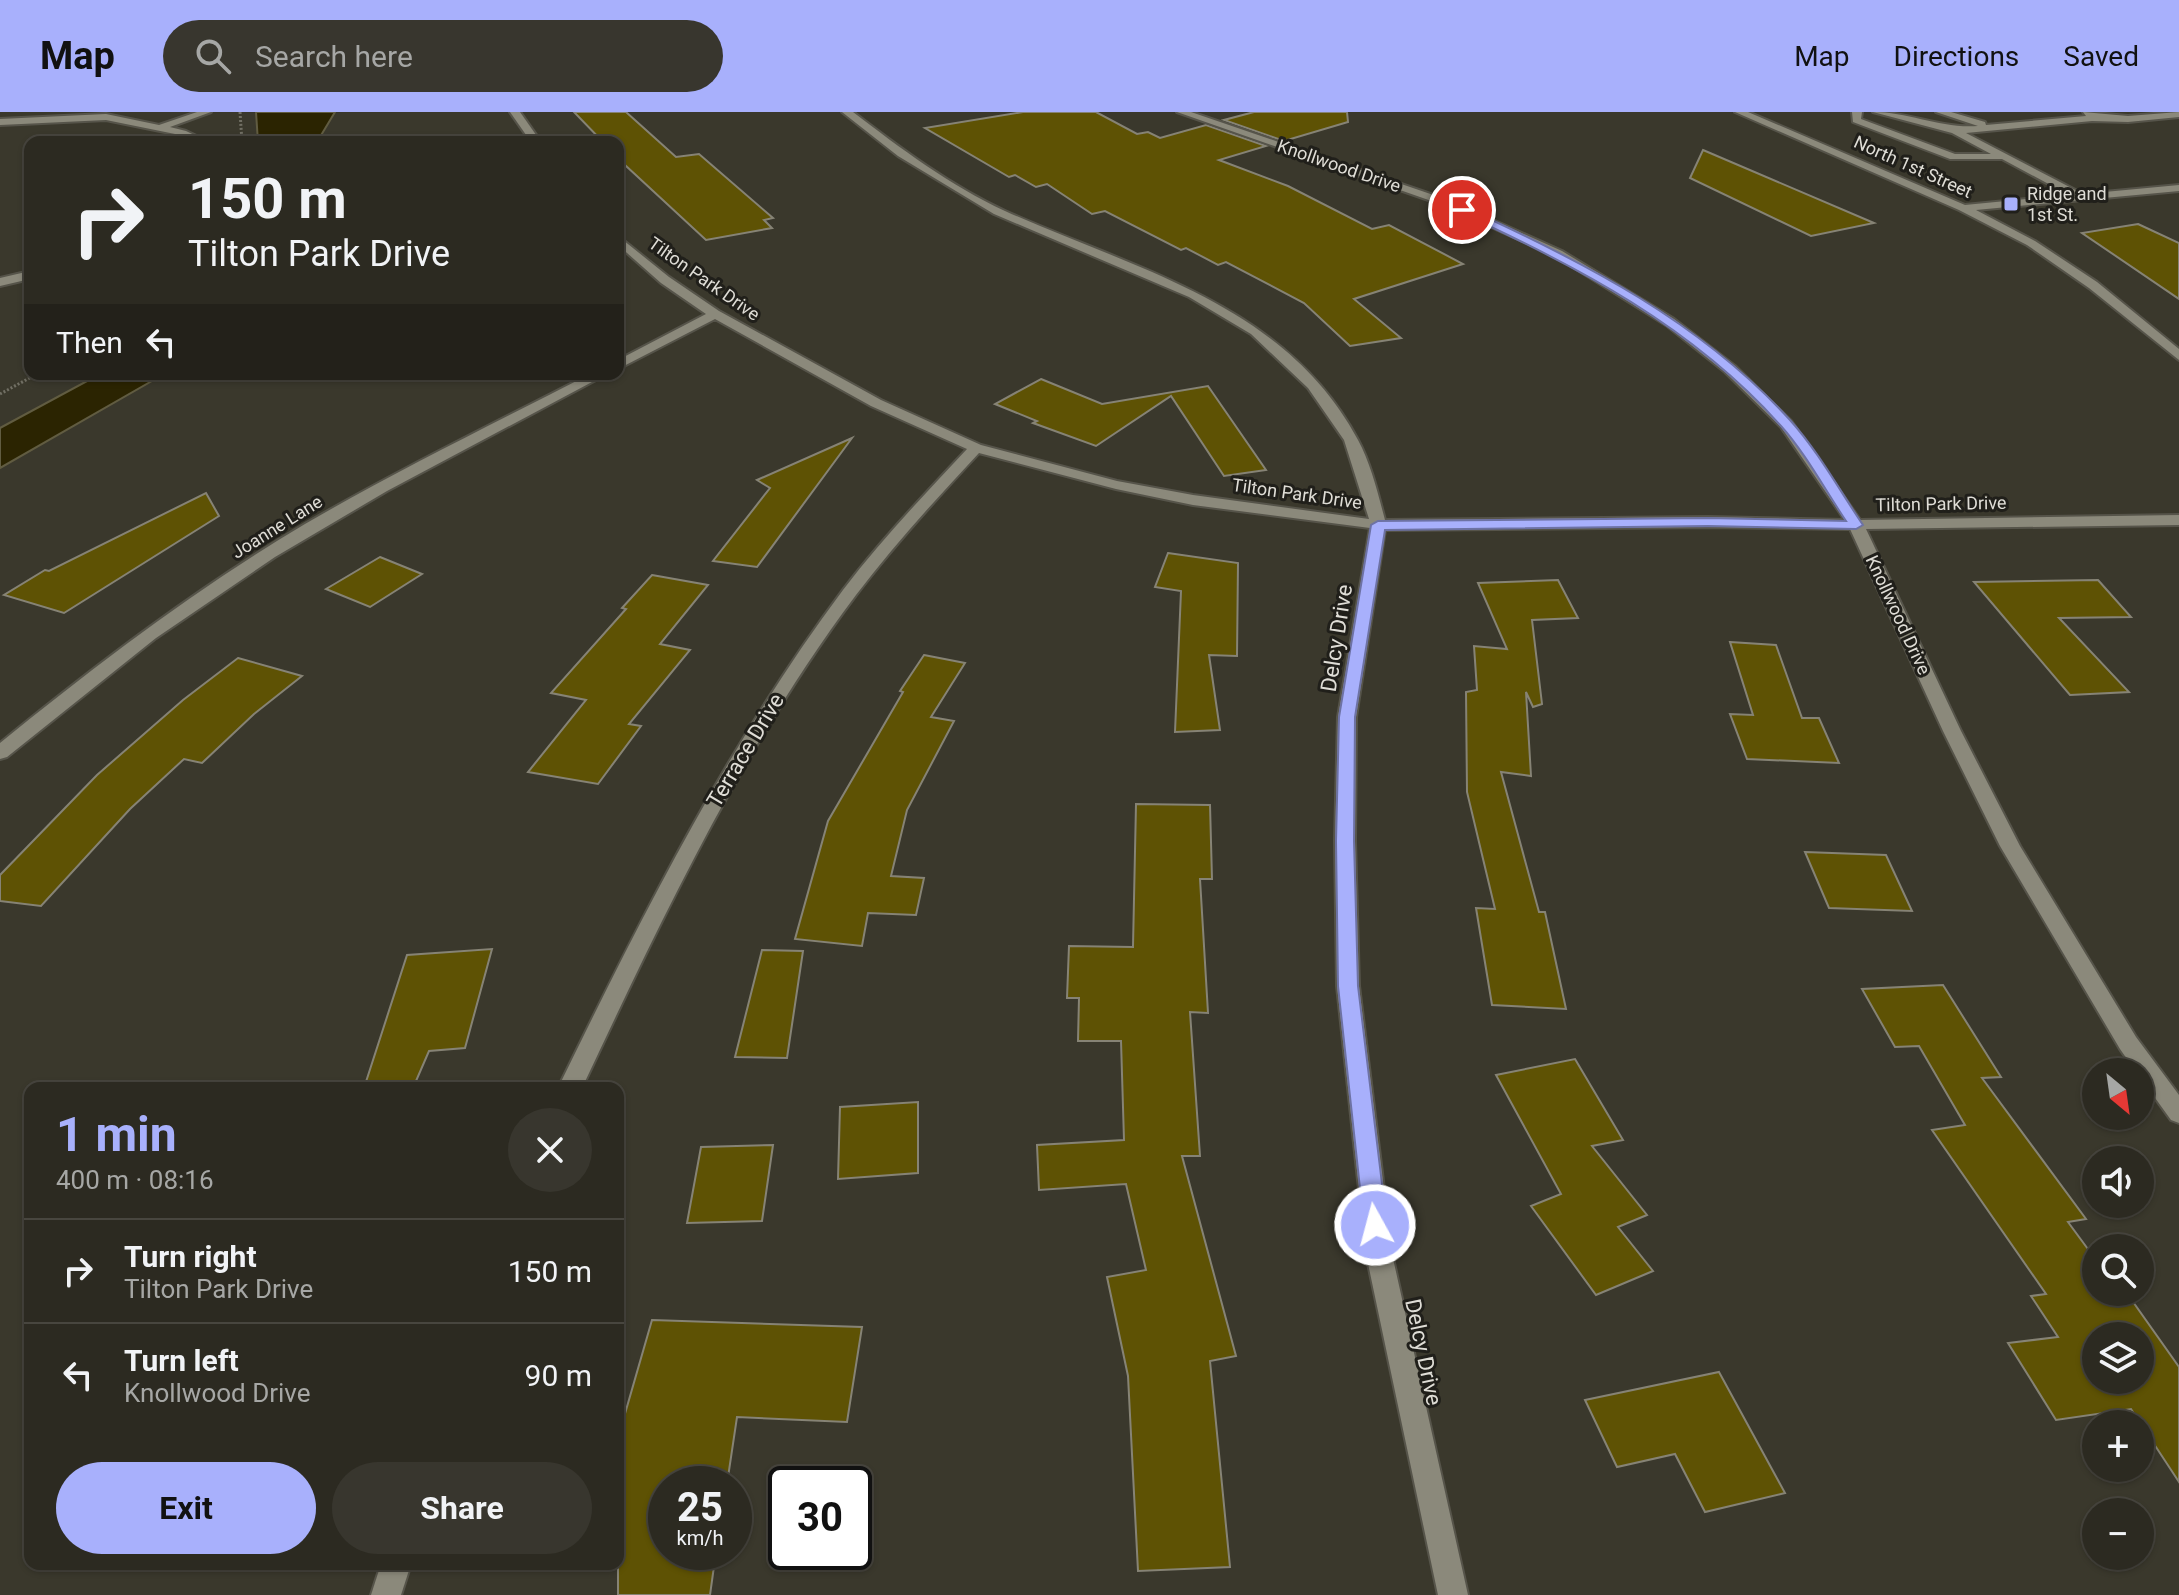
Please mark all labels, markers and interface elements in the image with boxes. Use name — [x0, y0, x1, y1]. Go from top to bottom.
search box — [163, 20, 723, 92]
text: Map — [40, 34, 115, 78]
icon: search — [191, 34, 235, 78]
text: Search here — [255, 39, 413, 74]
text: Map — [1794, 40, 1850, 73]
text: Directions — [1894, 40, 2019, 73]
text: Saved — [2063, 40, 2139, 73]
street label: North 1st Street — [1851, 131, 1976, 202]
street label: Knollwood Drive — [1275, 135, 1404, 196]
text: 150 m — [188, 166, 347, 232]
icon: right — [56, 168, 160, 272]
pin — [1428, 176, 1496, 244]
place label: Ridge and 1st St. — [2027, 183, 2107, 225]
icon: arrive — [1440, 188, 1484, 232]
marker: Ridge and 1st St. — [2002, 195, 2020, 213]
street label: Tilton Park Drive — [645, 232, 764, 325]
text: Tilton Park Drive — [188, 233, 450, 275]
icon: left — [139, 320, 183, 364]
text: Then — [56, 325, 123, 360]
street label: Tilton Park Drive — [1231, 474, 1363, 513]
street label: Joanne Lane — [228, 490, 326, 563]
street label: Tilton Park Drive — [1875, 492, 2007, 515]
street label: Knollwood Drive — [1862, 552, 1935, 678]
street label: Delcy Drive — [1316, 583, 1357, 693]
street label: Terrace Drive — [702, 689, 789, 812]
north arrow — [2082, 1058, 2154, 1130]
map controls — [2082, 1058, 2154, 1570]
text: 1 min — [56, 1106, 177, 1163]
button: close — [508, 1108, 592, 1192]
button: sound — [2082, 1146, 2154, 1218]
text: 400 m · 08:16 — [56, 1165, 214, 1195]
position arrow — [1333, 1183, 1417, 1267]
button: search — [2082, 1234, 2154, 1306]
text: Turn right — [124, 1239, 257, 1274]
icon: right — [56, 1249, 100, 1293]
text: 150 m — [508, 1254, 592, 1289]
text: Tilton Park Drive — [124, 1274, 313, 1304]
street label: Delcy Drive — [1400, 1297, 1447, 1408]
button: layers — [2082, 1322, 2154, 1394]
text: Turn left — [124, 1343, 239, 1378]
icon: left — [56, 1353, 100, 1397]
text: 90 m — [525, 1358, 592, 1393]
text: Knollwood Drive — [124, 1378, 311, 1408]
button: + — [2082, 1410, 2154, 1482]
button: Exit — [56, 1462, 316, 1554]
button: Share — [332, 1462, 592, 1554]
speed limit sign: 30 — [768, 1466, 872, 1570]
text: 25 — [677, 1484, 723, 1531]
button: − — [2082, 1498, 2154, 1570]
text: km/h — [677, 1526, 723, 1550]

